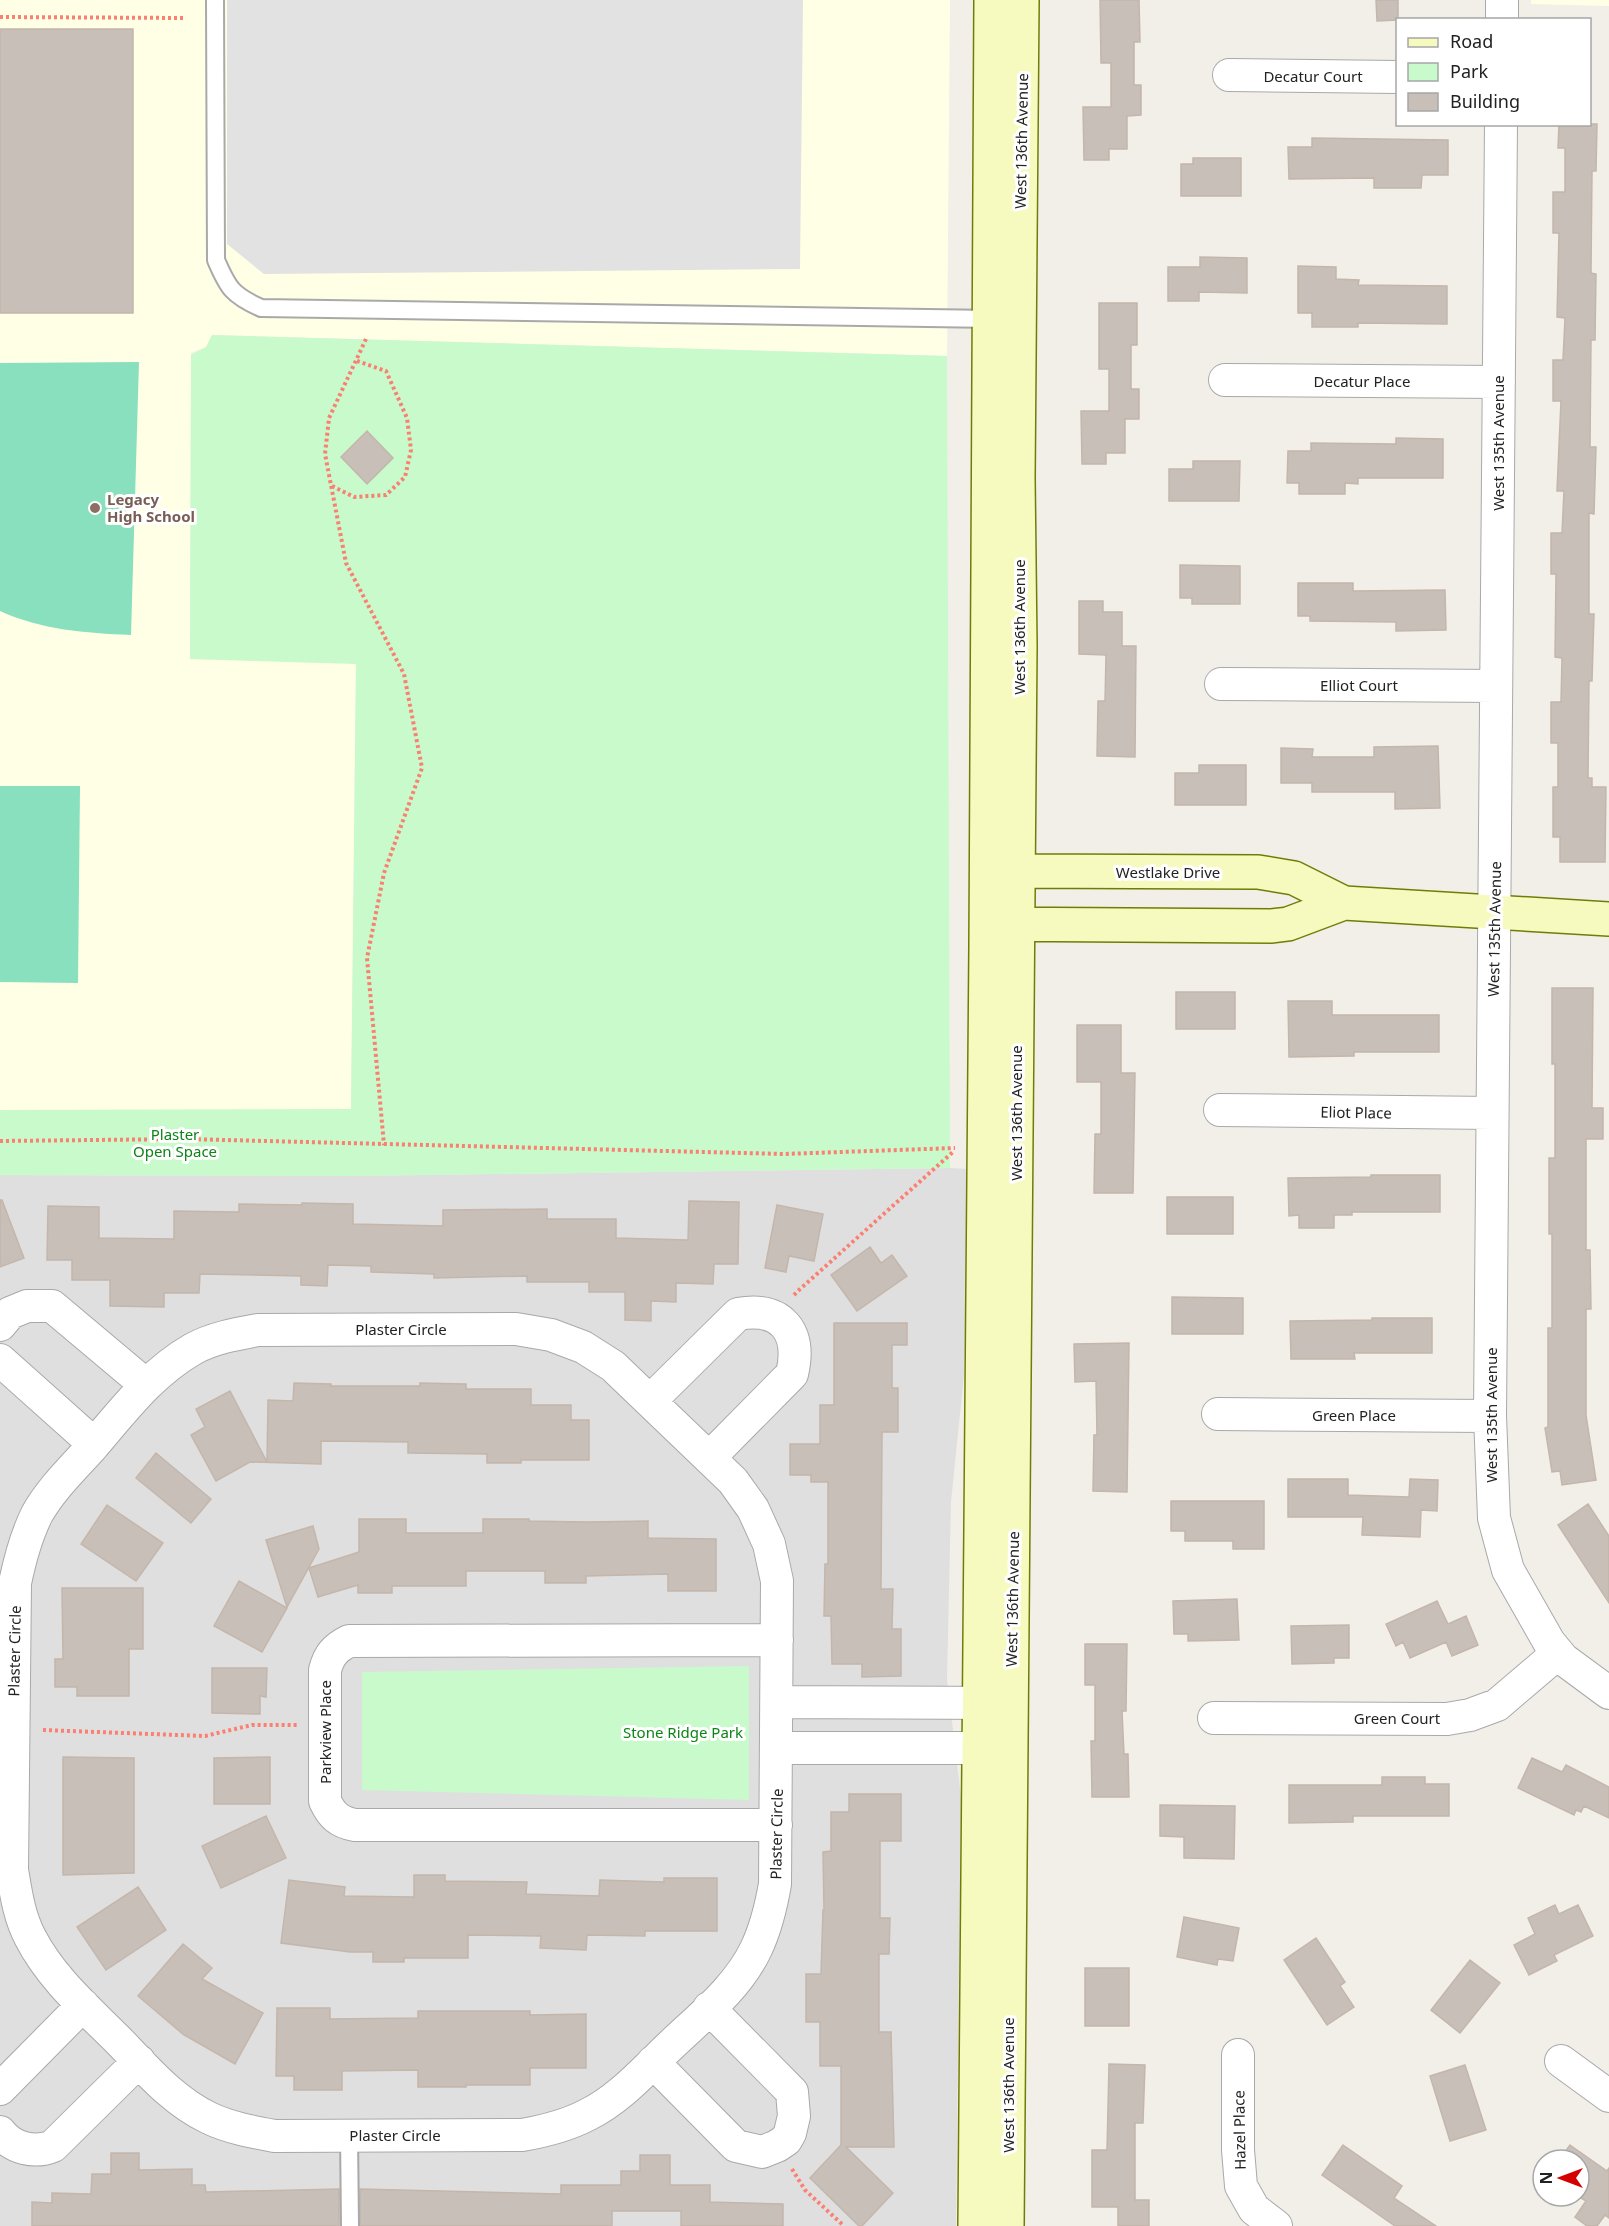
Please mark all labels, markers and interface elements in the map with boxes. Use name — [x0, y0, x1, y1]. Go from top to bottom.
legend — [1396, 18, 1591, 126]
text: Road — [1450, 29, 1493, 53]
text: Park — [1450, 59, 1488, 83]
street label: Decatur Court — [1263, 66, 1363, 86]
street label: West 136th Avenue — [1010, 73, 1032, 209]
text: Building — [1450, 89, 1520, 113]
street label: Decatur Place — [1314, 371, 1410, 391]
street label: West 135th Avenue — [1488, 375, 1508, 511]
place label: Legacy High School — [107, 489, 195, 526]
marker: Legacy High School — [88, 501, 102, 515]
street label: West 136th Avenue — [1009, 559, 1029, 695]
street label: Elliot Court — [1320, 675, 1398, 695]
street label: West 135th Avenue — [1483, 861, 1505, 997]
street label: Westlake Drive — [1116, 862, 1220, 882]
street label: West 136th Avenue — [1006, 1045, 1026, 1181]
street label: Eliot Place — [1320, 1101, 1392, 1123]
park label: Plaster Open Space — [133, 1124, 217, 1161]
street label: Plaster Circle — [355, 1319, 447, 1339]
street label: West 135th Avenue — [1481, 1347, 1501, 1483]
street label: Green Place — [1312, 1405, 1396, 1425]
street label: West 136th Avenue — [1001, 1531, 1023, 1667]
street label: Plaster Circle — [3, 1605, 25, 1697]
street label: Parkview Place — [315, 1680, 335, 1784]
street label: Green Court — [1354, 1708, 1441, 1728]
park label: Stone Ridge Park — [623, 1722, 743, 1742]
street label: Plaster Circle — [765, 1788, 787, 1880]
street label: West 136th Avenue — [998, 2017, 1018, 2153]
street label: Hazel Place — [1228, 2090, 1250, 2170]
street label: Plaster Circle — [349, 2125, 441, 2145]
north arrow — [1531, 2148, 1591, 2208]
text: N — [1535, 2171, 1557, 2185]

